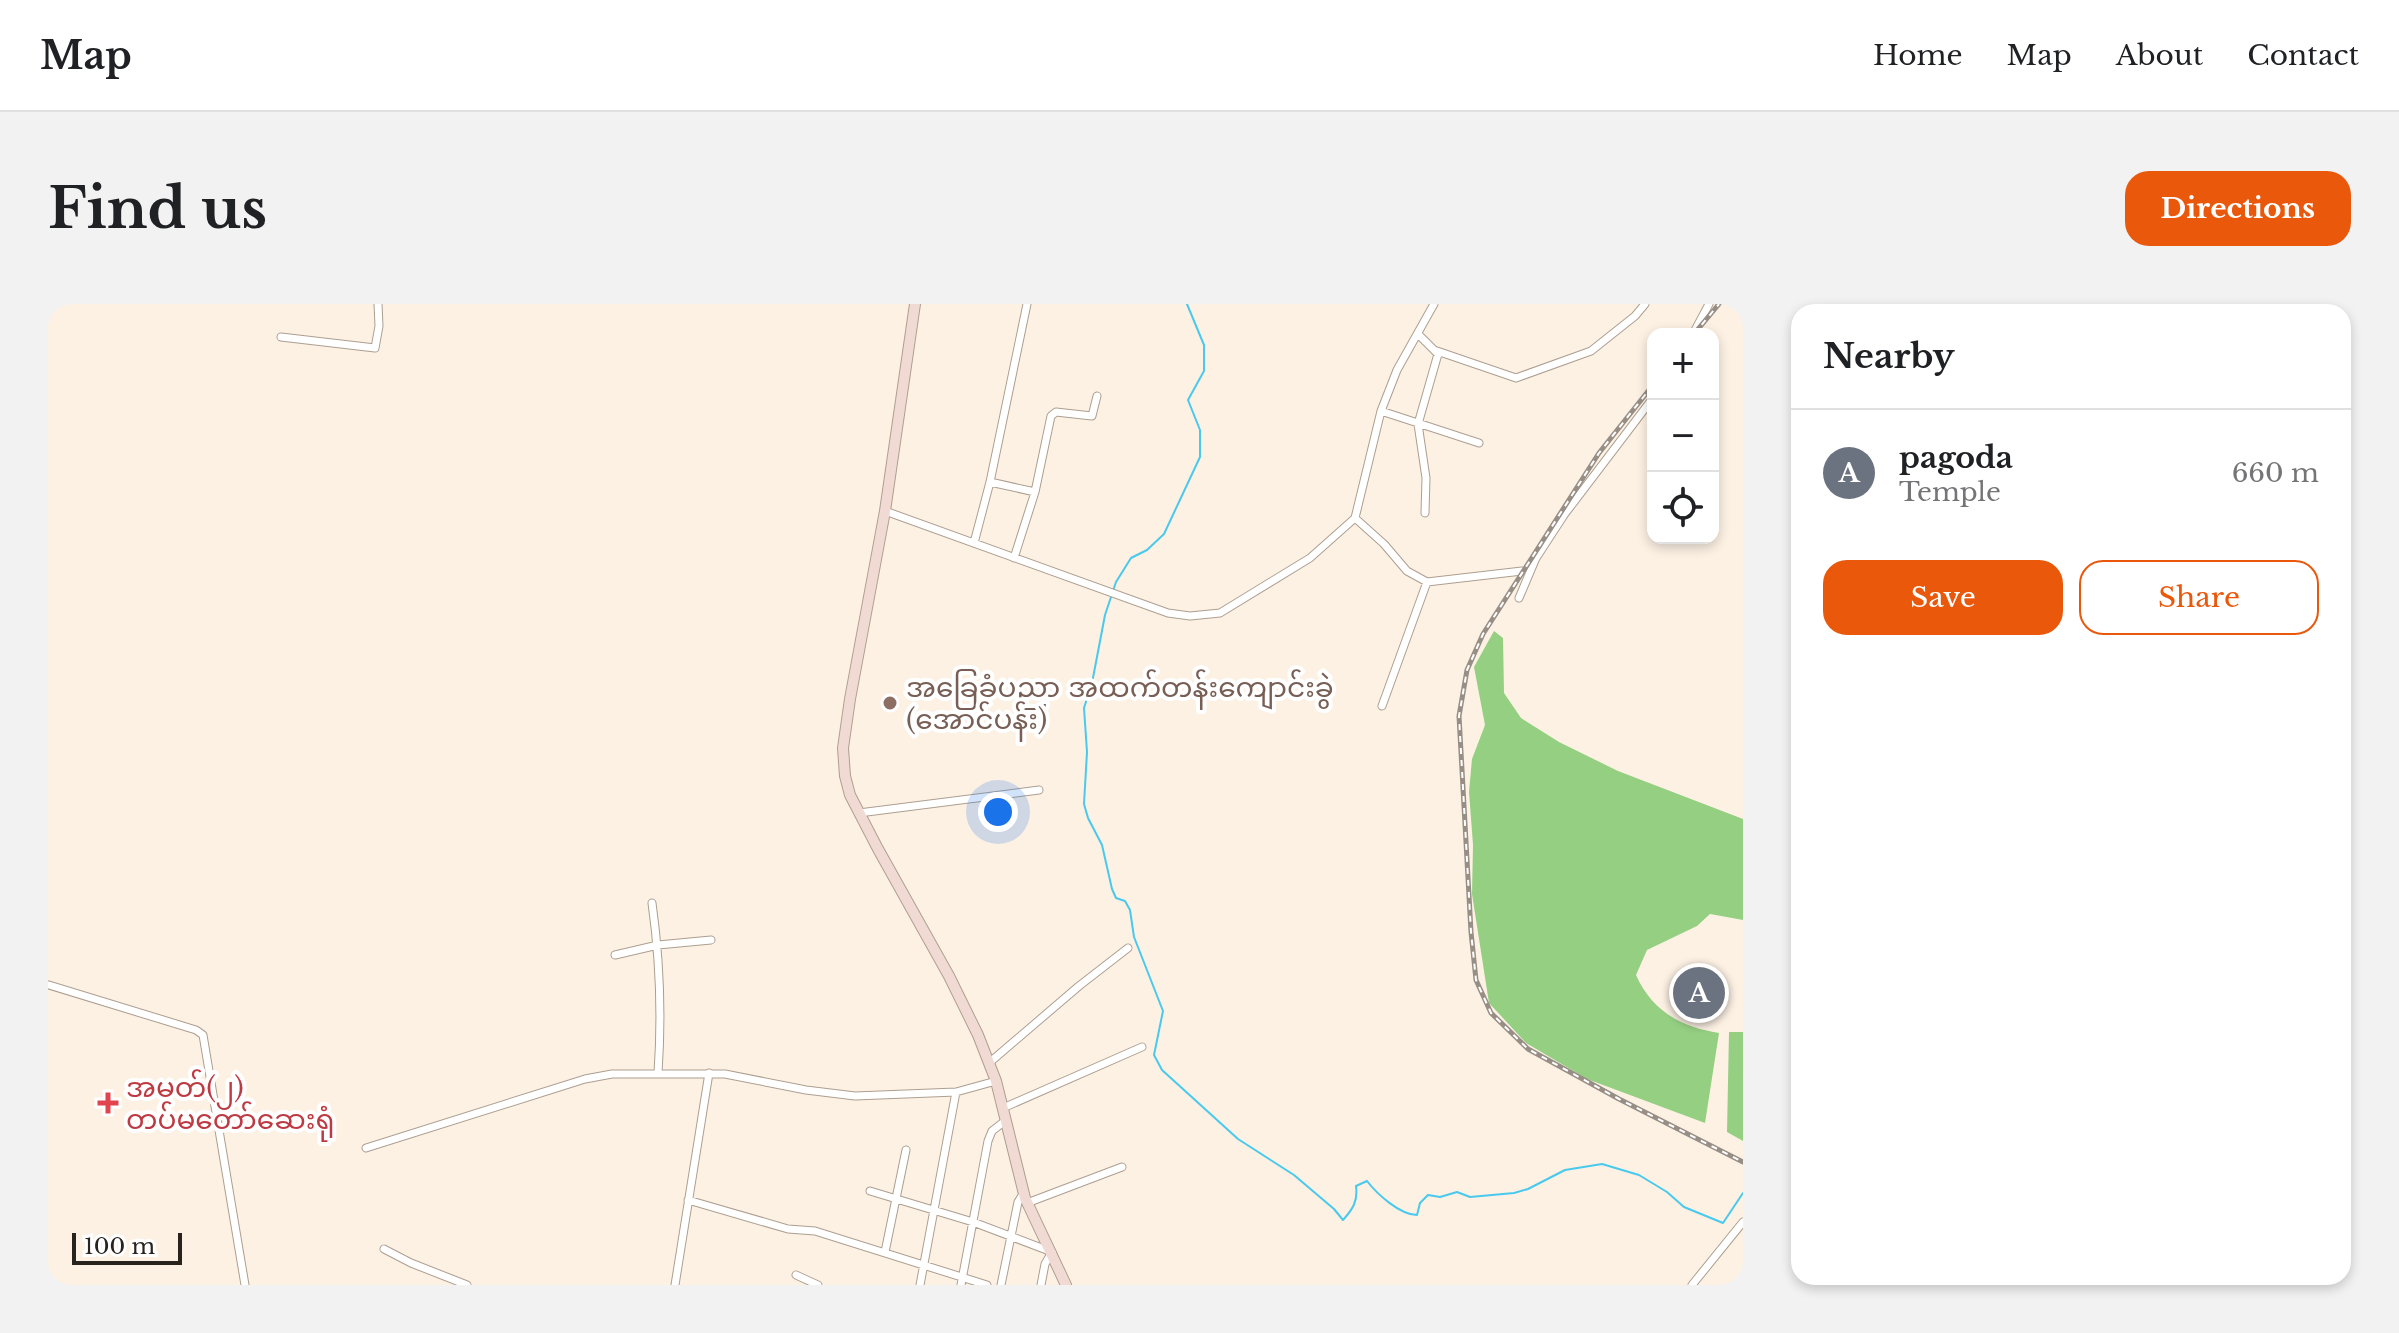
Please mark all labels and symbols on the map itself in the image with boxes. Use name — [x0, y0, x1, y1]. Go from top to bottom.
place label: အခြေခံပညာ အထက်တန်းကျောင်းခွဲ (အောင်ပန်း) — [906, 669, 1334, 742]
marker: အခြေခံပညာ အထက်တန်းကျောင်းခွဲ (အောင်ပန်း) — [881, 694, 899, 712]
your location — [978, 792, 1018, 832]
pin: A — [1673, 963, 1725, 1023]
place label: အမှတ်(၂) တပ်မတော်ဆေးရုံ — [126, 1069, 334, 1142]
marker: အမှတ်(၂) တပ်မတော်ဆေးရုံ — [97, 1092, 119, 1114]
scale bar — [72, 1229, 182, 1265]

